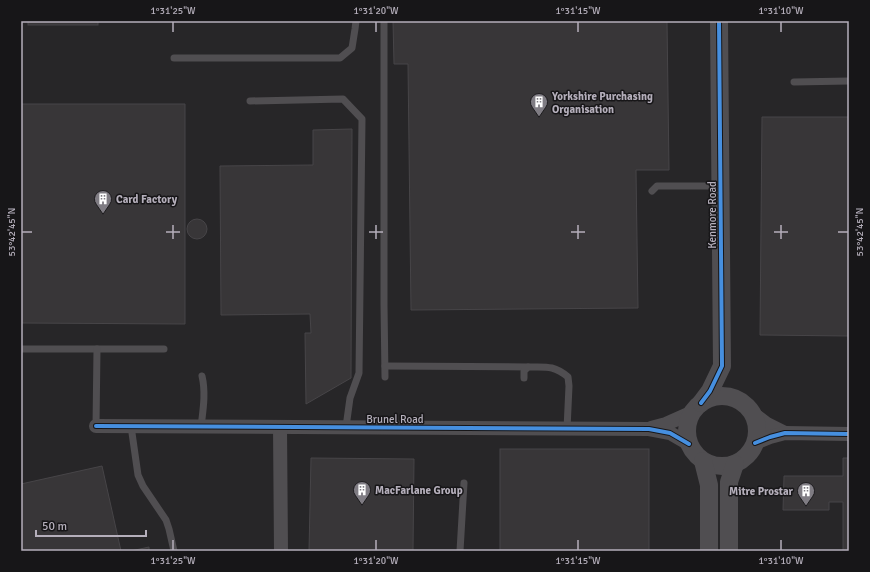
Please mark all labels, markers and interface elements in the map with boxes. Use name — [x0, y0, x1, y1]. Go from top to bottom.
text: 1°31'25"W — [150, 5, 196, 17]
text: 1°31'20"W — [353, 5, 399, 17]
text: 1°31'15"W — [555, 5, 601, 17]
text: 1°31'10"W — [758, 5, 804, 17]
place label: Yorkshire Purchasing Organisation — [551, 90, 653, 116]
building icon: Yorkshire Purchasing Organisation — [529, 92, 549, 117]
street label: Kenmore Road — [706, 181, 719, 249]
building icon: Card Factory — [93, 189, 113, 214]
place label: Card Factory — [116, 193, 178, 206]
text: 53°42'45"N — [6, 208, 18, 256]
text: 53°42'45"N — [854, 208, 866, 256]
street label: Brunel Road — [366, 413, 424, 426]
building icon: MacFarlane Group — [352, 480, 372, 505]
building icon: Mitre Prostar — [796, 481, 816, 506]
place label: MacFarlane Group — [375, 484, 463, 497]
place label: Mitre Prostar — [729, 485, 794, 498]
scale bar — [36, 512, 146, 538]
text: 50 m — [42, 519, 67, 534]
text: 1°31'25"W — [150, 555, 196, 567]
text: 1°31'20"W — [353, 555, 399, 567]
text: 1°31'15"W — [555, 555, 601, 567]
text: 1°31'10"W — [758, 555, 804, 567]

